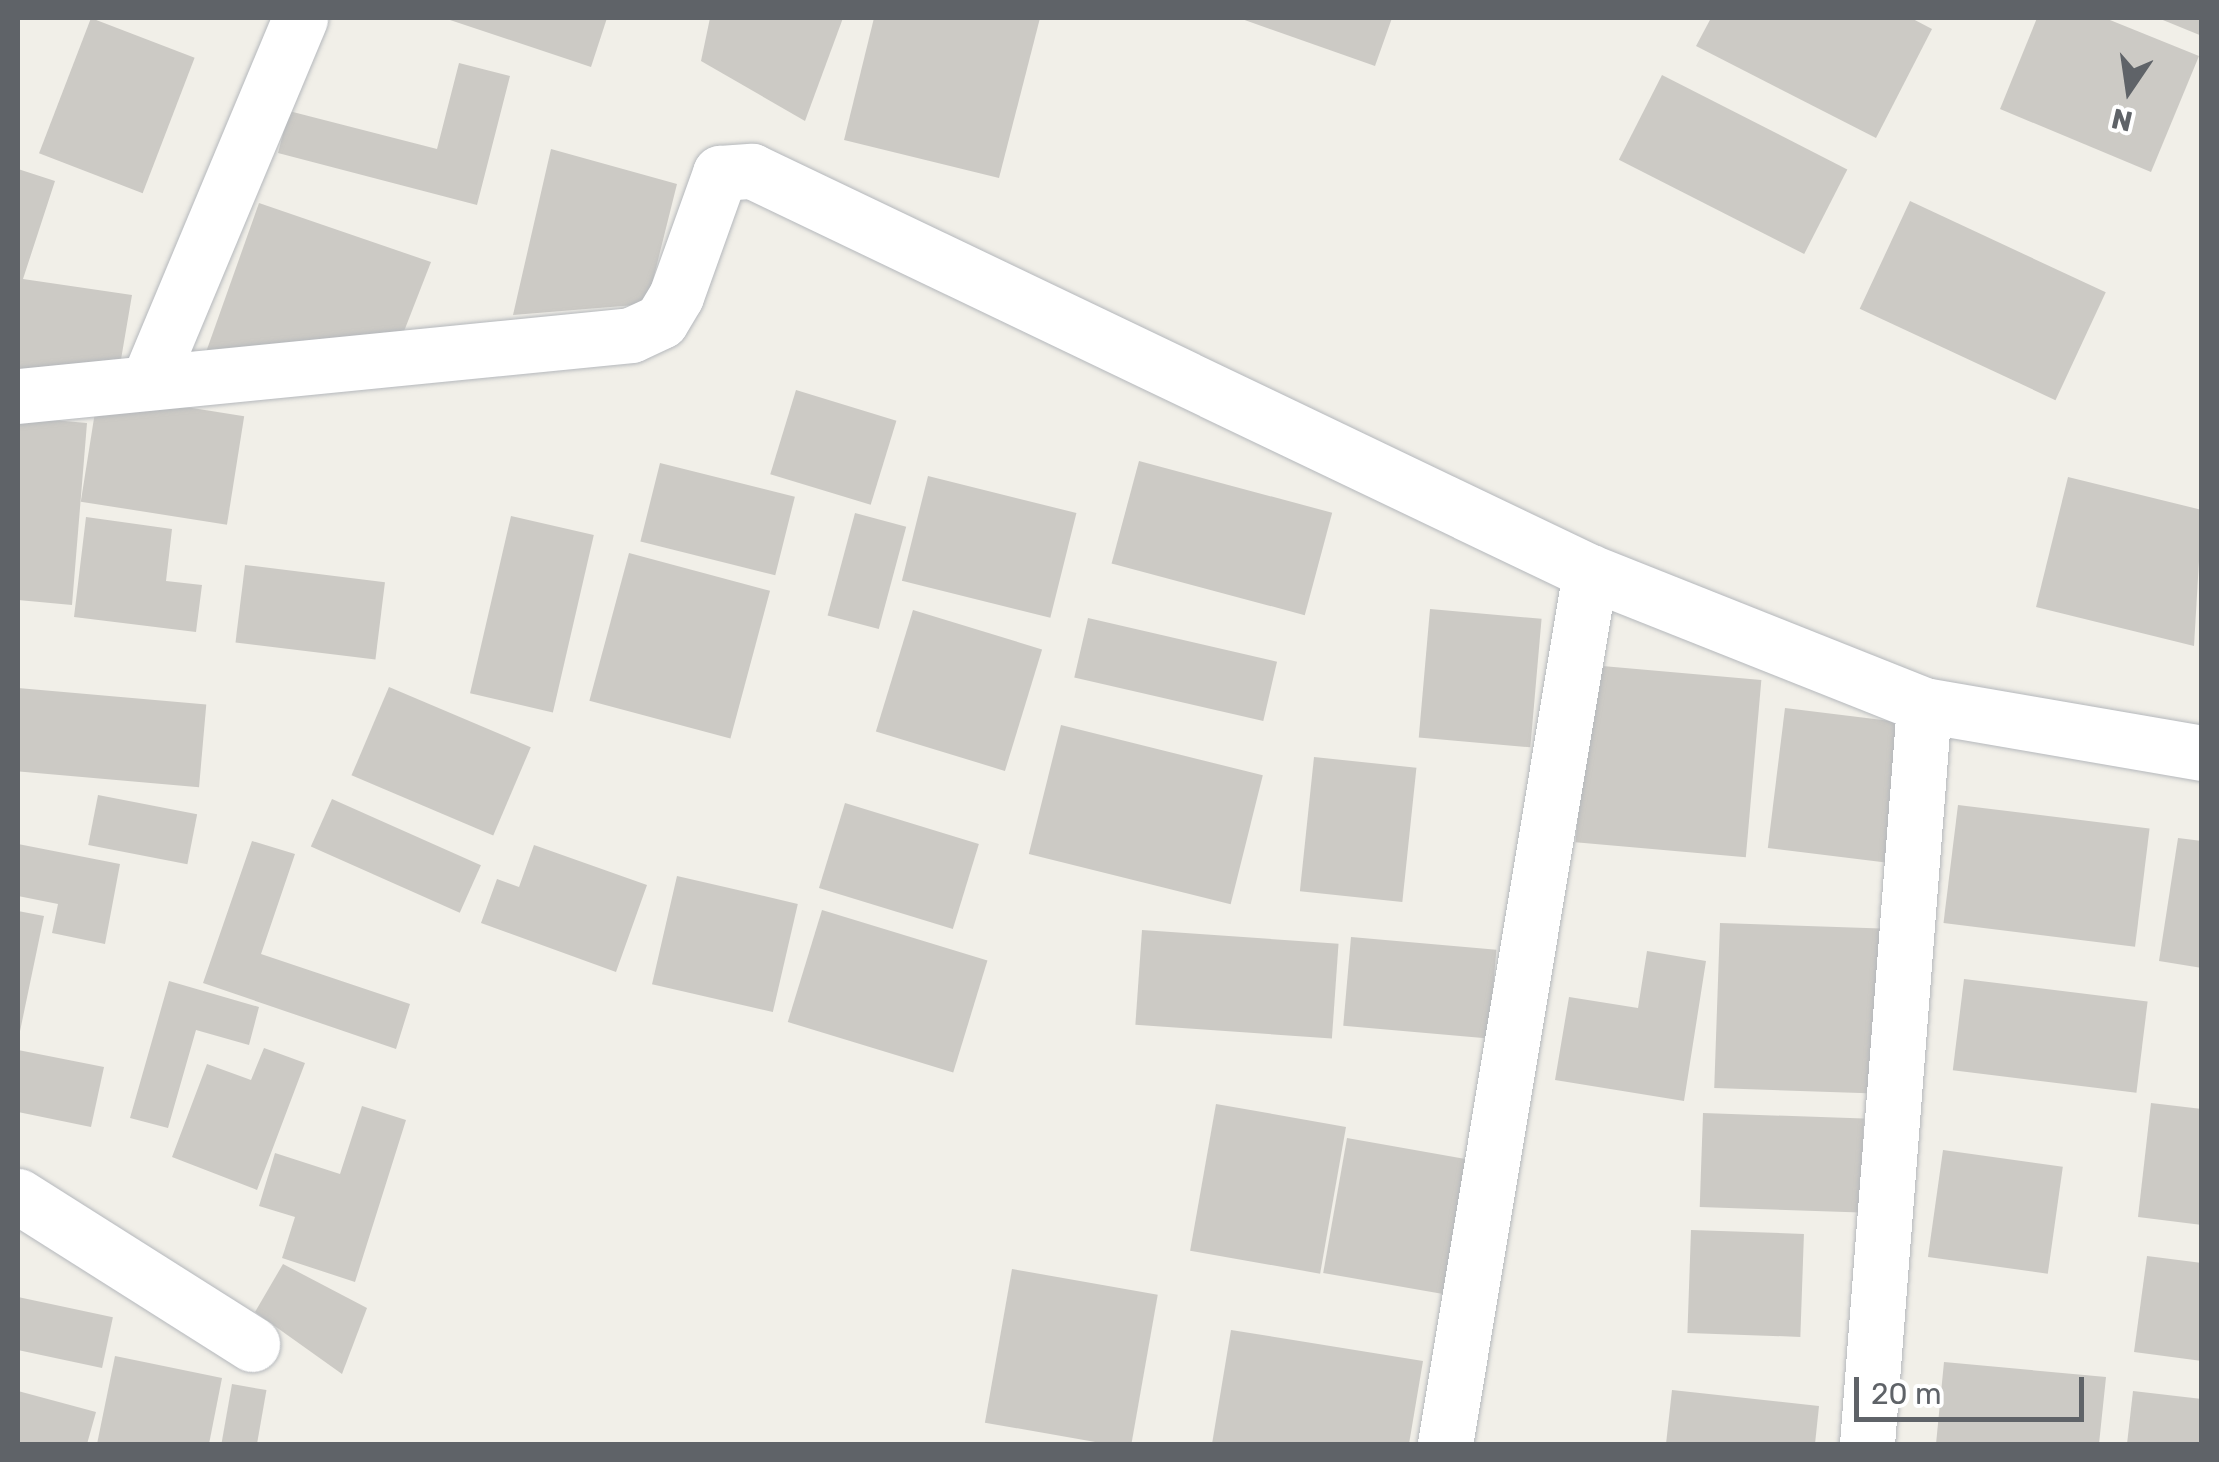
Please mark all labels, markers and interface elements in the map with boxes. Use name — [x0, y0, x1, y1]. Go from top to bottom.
north arrow — [2079, 40, 2179, 140]
text: N — [2109, 101, 2136, 138]
scale bar — [1859, 1357, 2089, 1419]
text: 20 m — [1871, 1376, 1942, 1412]

